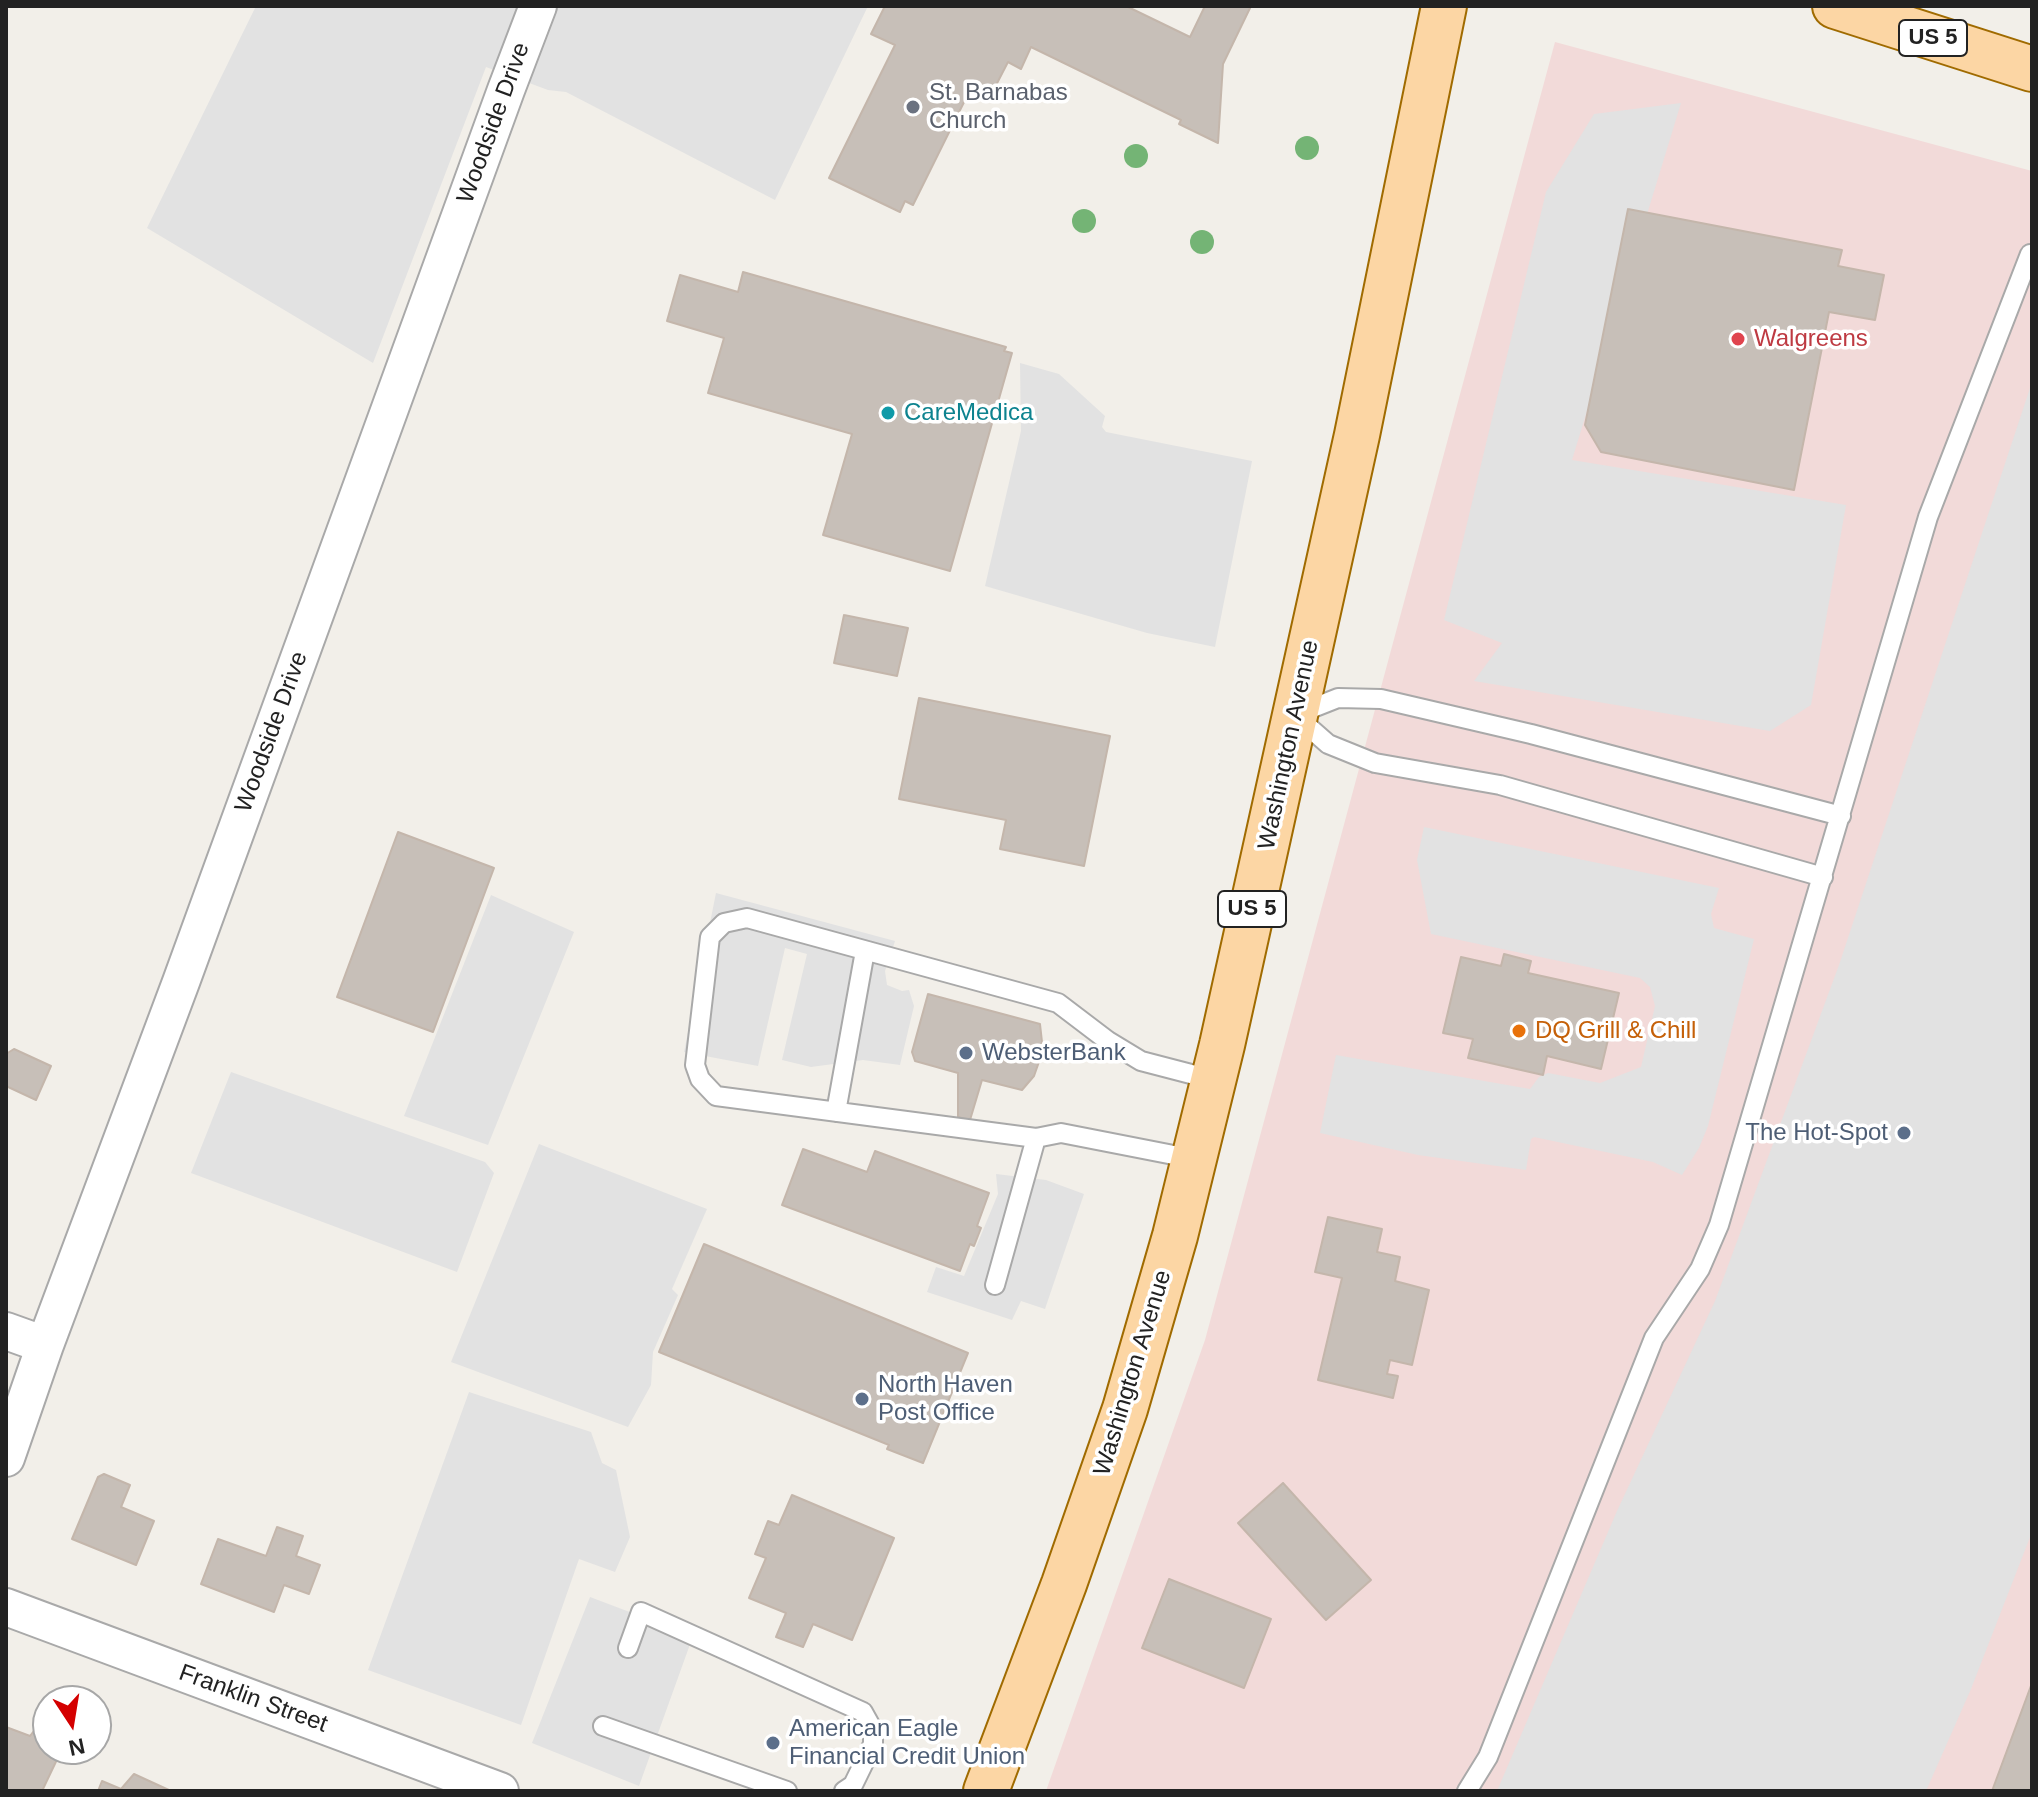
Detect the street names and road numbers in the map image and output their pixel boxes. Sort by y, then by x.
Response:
road number: US 5 [1899,20,1967,56]
street label: Woodside Drive [452,39,536,207]
street label: Washington Avenue [1253,638,1325,852]
street label: Woodside Drive [230,648,314,816]
road number: US 5 [1218,891,1286,927]
street label: Washington Avenue [1088,1267,1178,1479]
street label: Franklin Street [175,1659,331,1739]

